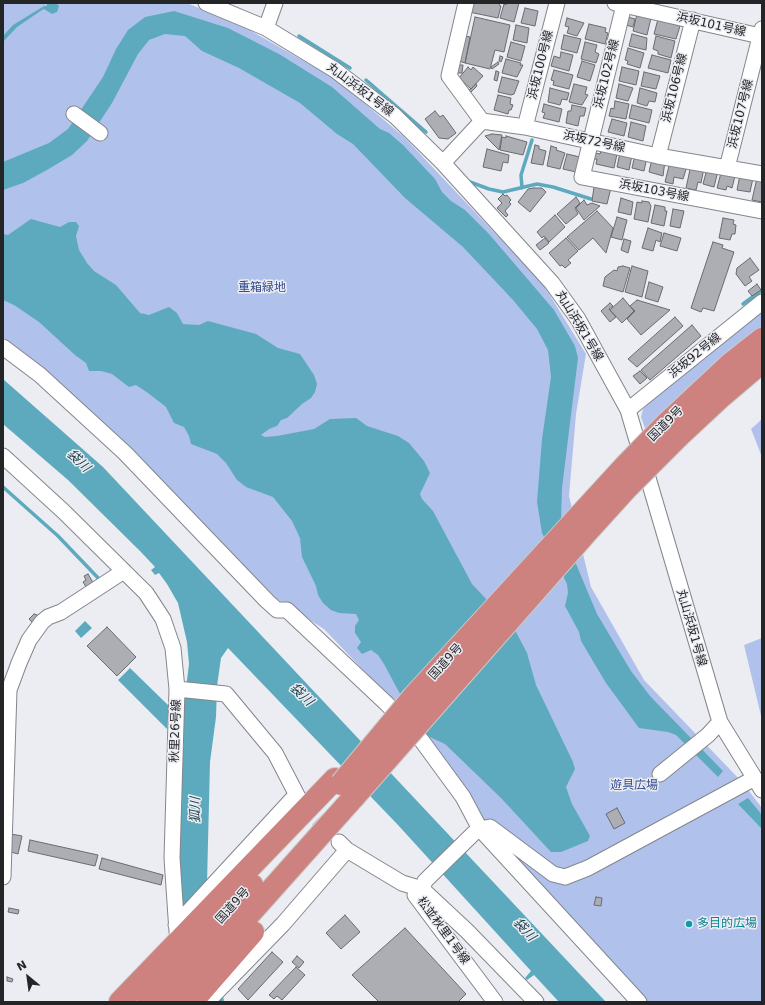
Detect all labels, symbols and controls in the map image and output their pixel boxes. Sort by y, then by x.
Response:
street label: 浜坂101号線 [675,10,747,40]
street label: 浜坂100号線 [525,29,557,101]
street label: 浜坂102号線 [591,38,623,110]
street label: 浜坂106号線 [659,52,691,124]
street label: 丸山浜坂1号線 [324,60,396,120]
street label: 浜坂107号線 [725,78,757,150]
street label: 浜坂72号線 [562,128,626,156]
street label: 浜坂103号線 [618,177,690,205]
park label: 重箱緑地 [238,281,286,295]
street label: 丸山浜坂1号線 [552,288,606,364]
street label: 浜坂92号線 [666,330,724,382]
street label: 国道9号 [645,403,687,445]
water label: 袋川 [63,446,93,476]
street label: 丸山浜坂1号線 [673,588,709,668]
street label: 国道9号 [426,641,466,683]
water label: 袋川 [286,680,316,710]
street label: 秋里26号線 [168,699,184,763]
park label: 遊具広場 [610,779,658,793]
water label: 狐川 [188,797,204,823]
street label: 国道9号 [213,885,253,927]
street label: 松並秋里1号線 [414,895,472,967]
water label: 袋川 [509,915,539,945]
place label: 多目的広場 [697,917,757,931]
marker: 多目的広場 [684,919,694,929]
north arrow [8,957,48,997]
text: N [15,958,29,974]

